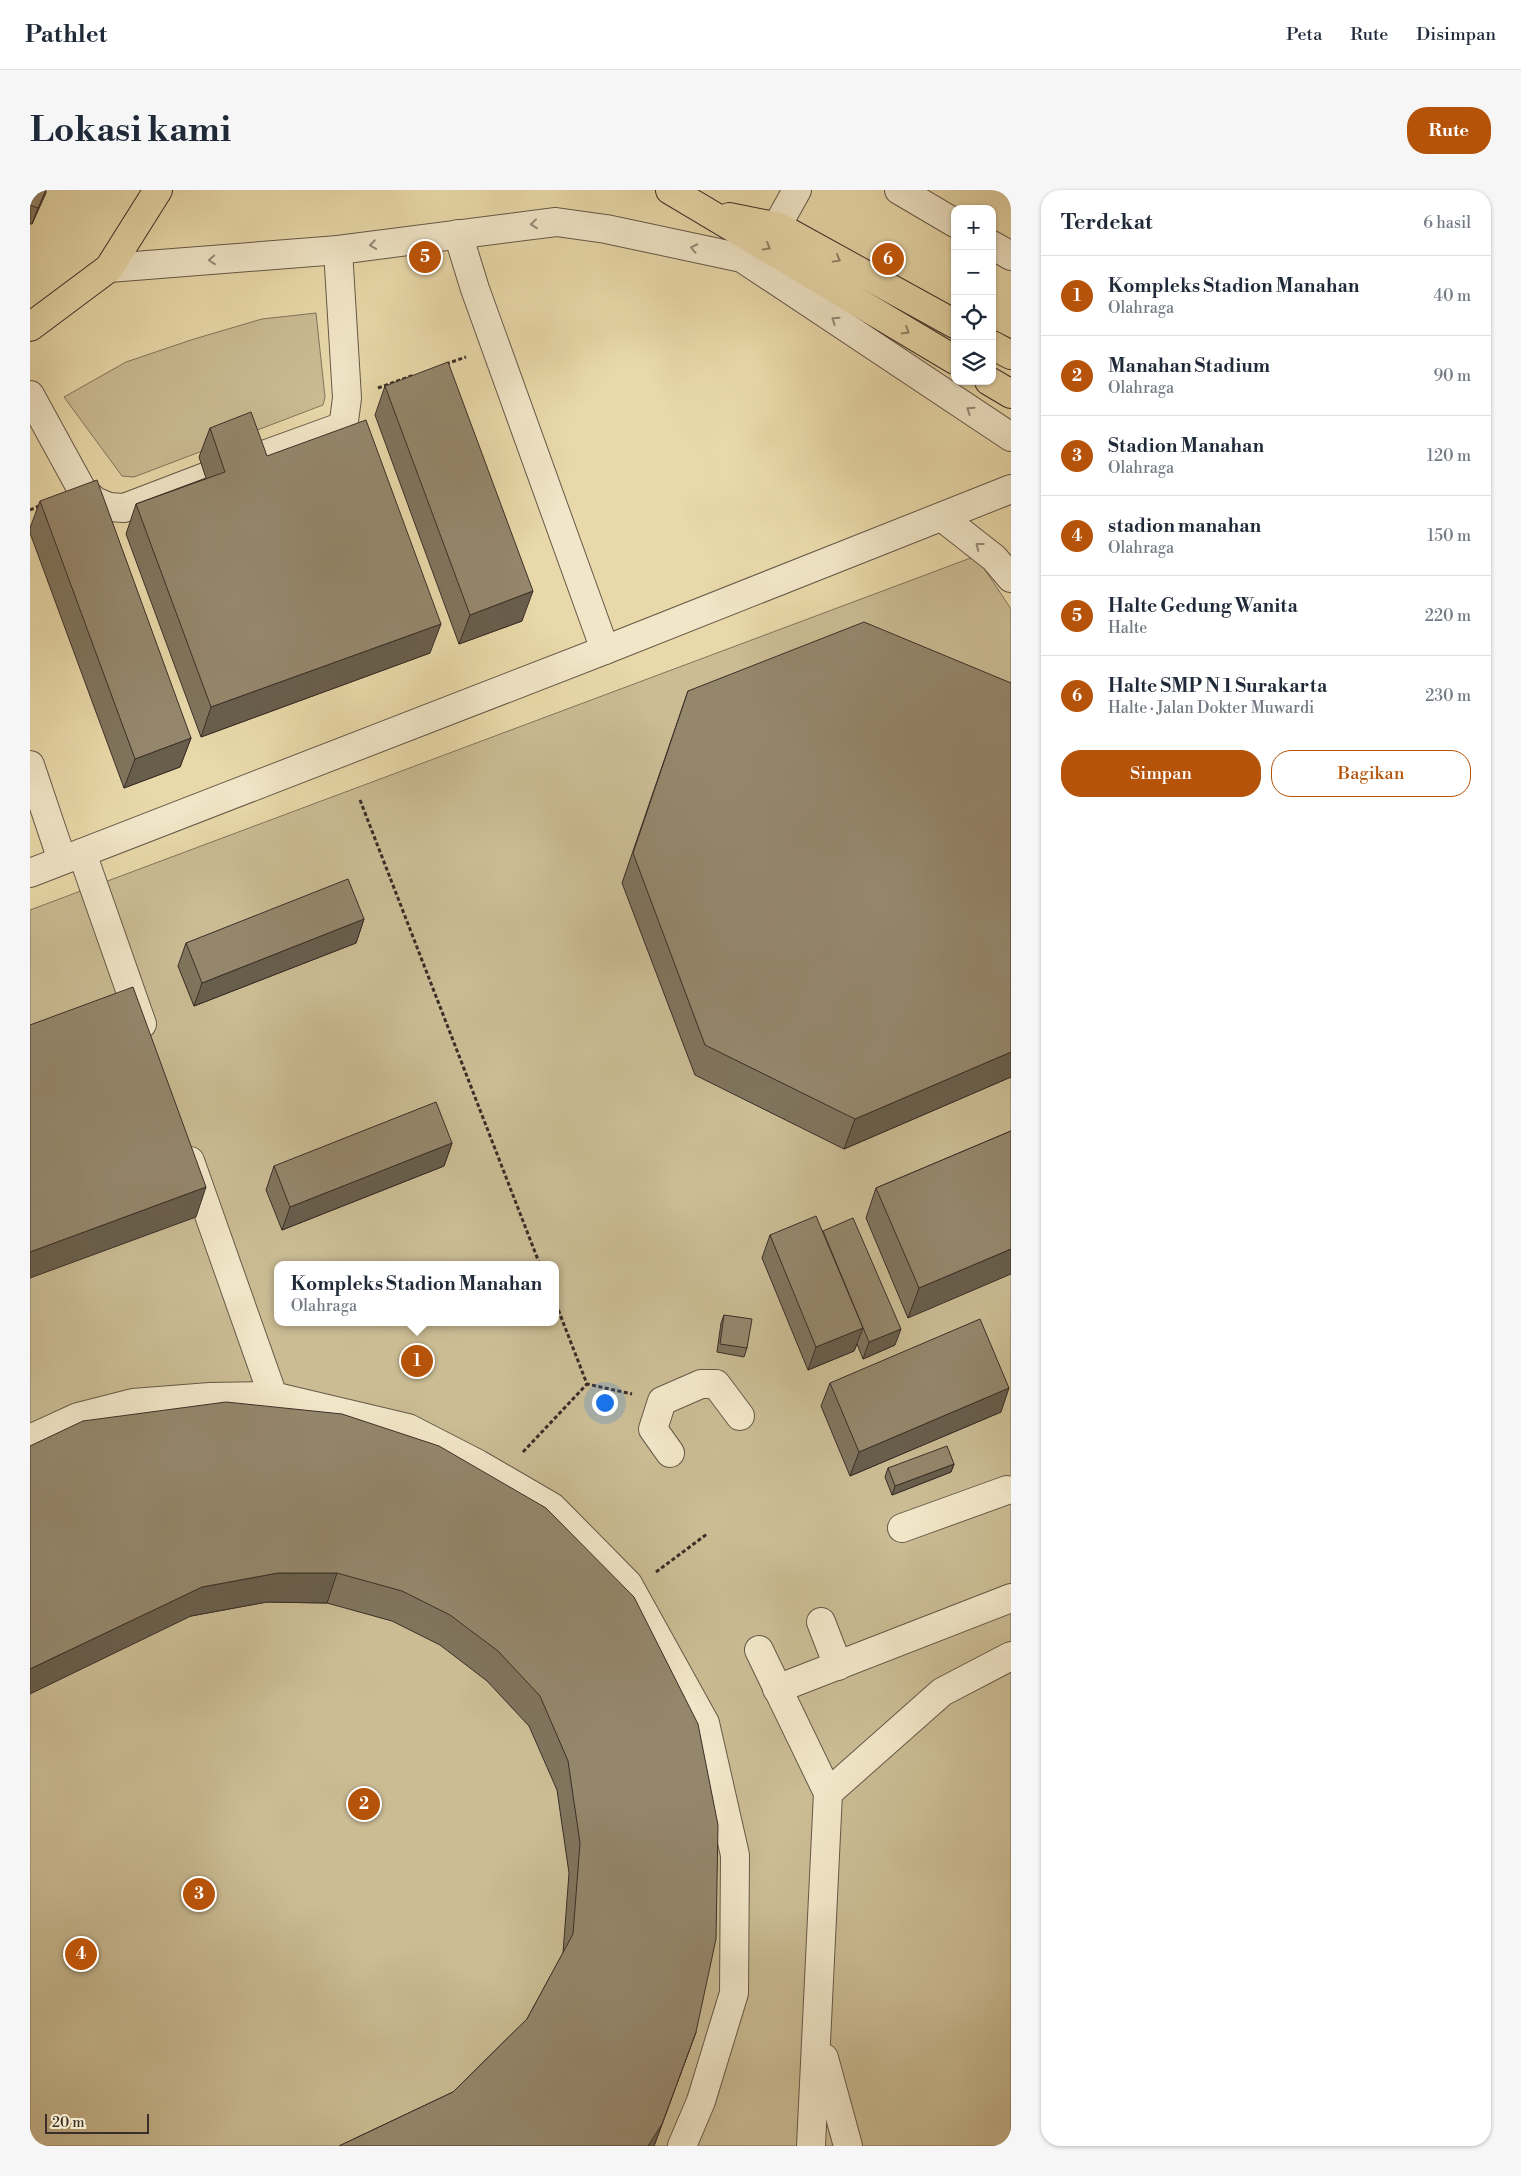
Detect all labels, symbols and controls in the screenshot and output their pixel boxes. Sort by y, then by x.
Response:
text: Pathlet [25,20,107,50]
text: Peta [1286,23,1322,46]
text: Rute [1350,23,1388,46]
text: Disimpan [1416,23,1496,46]
button: Rute [1407,107,1491,154]
text: Lokasi kami [30,109,231,152]
map controls [951,205,996,385]
button: + [951,205,996,250]
text: Terdekat [1061,210,1152,236]
text: 6 hasil [1423,213,1471,233]
one-way arrow [530,218,538,229]
pin: 5 [409,238,441,276]
one-way arrow [369,239,377,250]
pin: 6 [872,240,904,278]
one-way arrow [761,241,770,251]
one-way arrow [690,243,699,253]
button: − [951,250,996,295]
one-way arrow [831,252,840,262]
one-way arrow [207,254,215,265]
text: Kompleks Stadion Manahan [1108,274,1359,298]
text: 1 [1073,286,1081,306]
text: 40 m [1434,286,1471,306]
button: locate [951,295,996,340]
text: Olahraga [1108,298,1174,318]
one-way arrow [831,316,840,326]
one-way arrow [900,325,909,335]
button: layers [951,340,996,385]
text: Manahan Stadium [1108,354,1270,378]
text: 2 [1072,366,1082,386]
text: 90 m [1433,366,1471,386]
text: Olahraga [1108,378,1174,398]
one-way arrow [967,406,976,416]
text: Stadion Manahan [1108,434,1264,458]
text: 3 [1072,446,1082,466]
text: 120 m [1427,446,1471,466]
text: Olahraga [1108,458,1174,478]
text: stadion manahan [1108,514,1261,538]
text: 4 [1072,526,1082,546]
text: 150 m [1427,526,1471,546]
text: Olahraga [1108,538,1174,558]
one-way arrow [976,543,985,551]
text: Halte Gedung Wanita [1108,594,1298,618]
text: 5 [1072,606,1082,626]
text: 220 m [1425,606,1471,626]
text: Halte [1108,618,1147,638]
text: Halte SMP N 1 Surakarta [1108,674,1327,698]
text: 6 [1072,686,1082,706]
text: 230 m [1425,686,1471,706]
text: Halte · Jalan Dokter Muwardi [1108,698,1314,718]
button: Simpan [1061,750,1261,797]
button: Bagikan [1271,750,1471,797]
popup [274,1261,559,1326]
text: Kompleks Stadion Manahan [291,1272,542,1296]
text: Olahraga [291,1296,357,1316]
pin: 1 [401,1342,433,1380]
your location [592,1390,618,1416]
pin: 2 [348,1785,380,1823]
pin: 3 [183,1875,215,1913]
pin: 4 [65,1935,97,1973]
scale bar [45,2111,149,2134]
text: 20 m [52,2114,84,2132]

